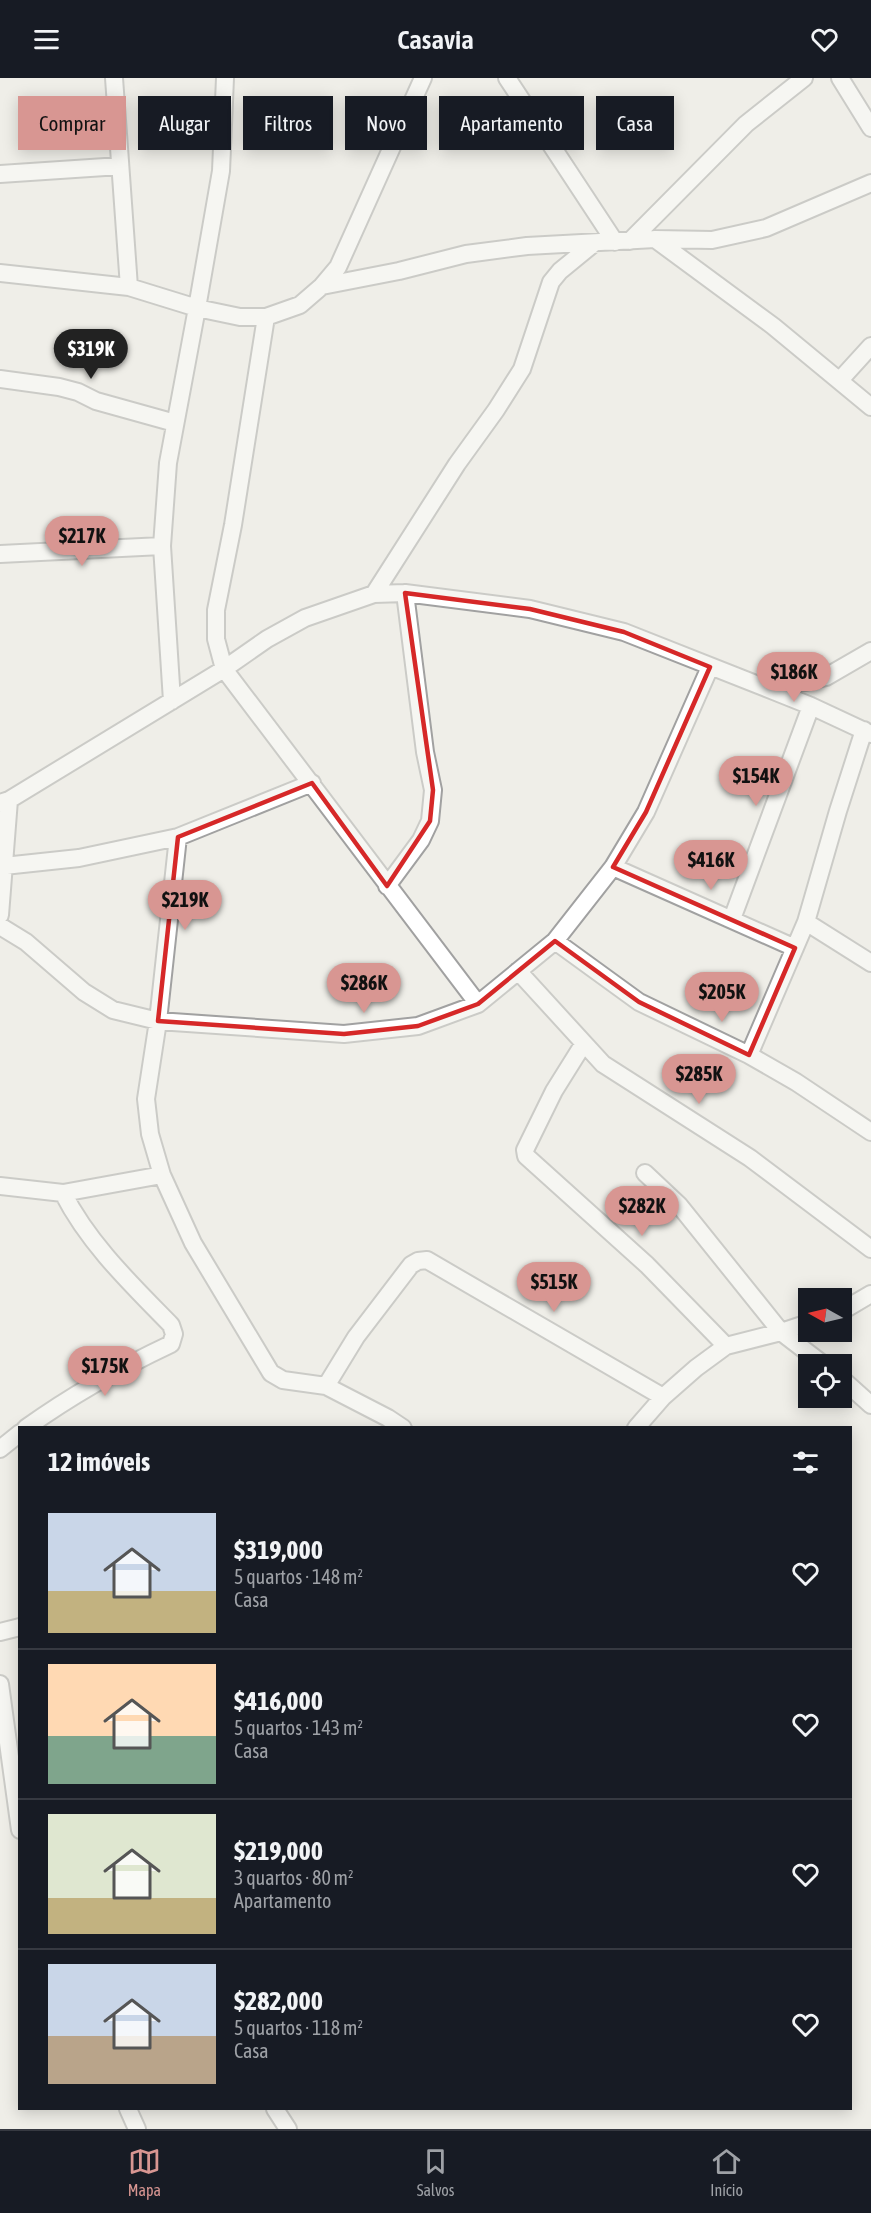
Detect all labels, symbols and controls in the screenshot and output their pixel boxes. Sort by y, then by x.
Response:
icon: menu [30,23,63,56]
icon: heart [808,23,841,56]
text: Casavia [397,24,474,55]
chip: Comprar [18,96,126,150]
chip: Alugar [138,96,231,150]
chip: Filtros [243,96,333,150]
chip: Novo [345,96,427,150]
chip: Apartamento [439,96,584,150]
chip: Casa [596,96,674,150]
pin: $319K [49,329,133,380]
text: $319K [68,337,114,360]
pin: $217K [40,516,124,567]
text: $217K [59,524,105,547]
pin: $186K [752,652,836,703]
text: $186K [771,660,817,683]
pin: $154K [714,756,798,807]
text: $154K [733,764,779,787]
pin: $416K [669,840,753,891]
text: $416K [688,848,734,871]
pin: $219K [143,880,227,931]
text: $219K [162,888,208,911]
pin: $286K [322,963,406,1014]
text: $286K [341,971,387,994]
pin: $205K [680,972,764,1023]
text: $205K [699,980,745,1003]
pin: $285K [657,1054,741,1105]
text: $285K [676,1062,722,1085]
pin: $282K [600,1186,684,1237]
text: $282K [619,1194,665,1217]
pin: $515K [512,1262,596,1313]
text: $515K [531,1270,577,1293]
north arrow [798,1288,852,1342]
map controls [798,1288,852,1408]
pin: $175K [63,1346,147,1397]
text: $175K [82,1354,128,1377]
button: locate [798,1354,852,1408]
icon: filters [789,1446,822,1479]
text: 12 imóveis [48,1447,150,1477]
text: $319,000 [234,1535,323,1565]
icon: home [96,1537,168,1609]
icon: heart [789,1557,822,1590]
text: 5 quartos · 148 m² [234,1565,363,1588]
text: Casa [234,1588,269,1611]
text: $416,000 [234,1686,323,1716]
icon: home [96,1688,168,1760]
icon: heart [789,1708,822,1741]
text: 5 quartos · 143 m² [234,1716,363,1739]
text: Casa [234,1739,269,1762]
text: $219,000 [234,1836,323,1866]
icon: home [96,1838,168,1910]
icon: heart [789,1858,822,1891]
text: 3 quartos · 80 m² [234,1866,354,1889]
text: Apartamento [234,1889,331,1912]
text: $282,000 [234,1986,323,2016]
icon: home [96,1988,168,2060]
icon: heart [789,2008,822,2041]
text: 5 quartos · 118 m² [234,2016,363,2039]
text: Casa [234,2039,269,2062]
tab: Mapa [128,2145,161,2199]
tab: Salvos [417,2145,455,2199]
tab: Início [710,2145,743,2199]

